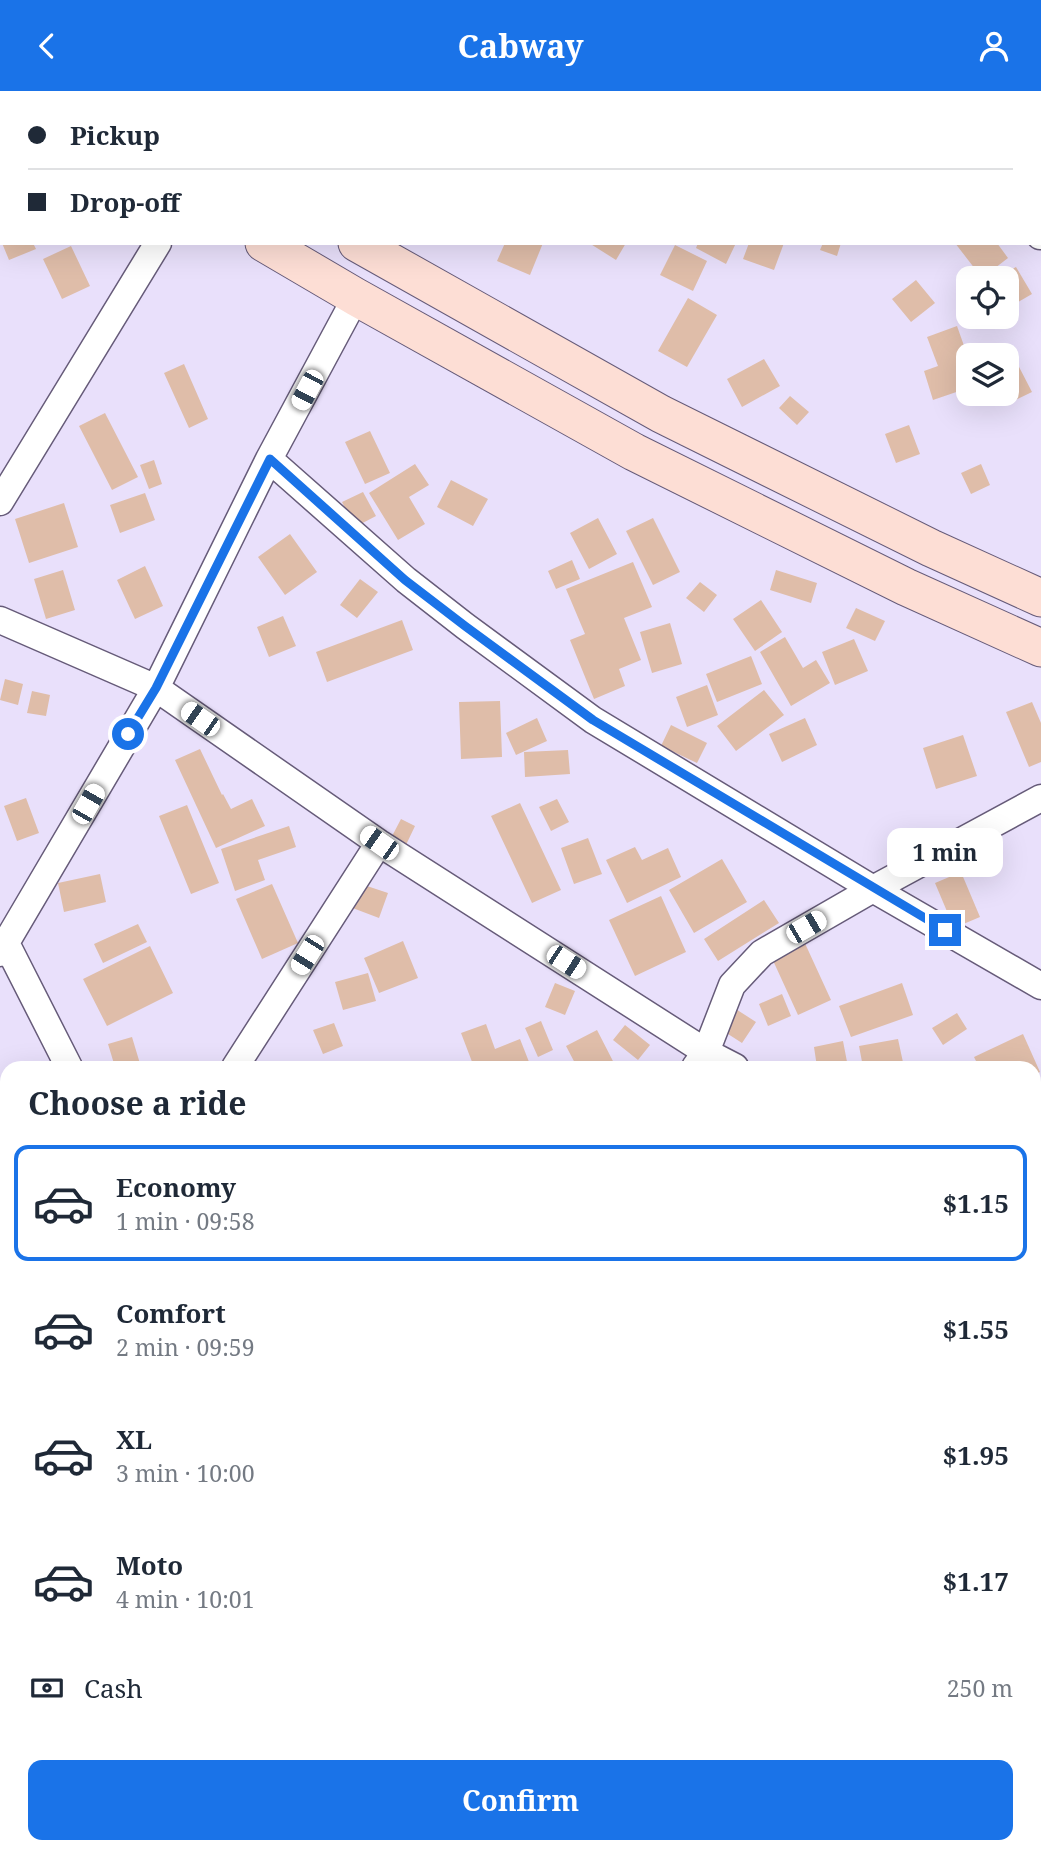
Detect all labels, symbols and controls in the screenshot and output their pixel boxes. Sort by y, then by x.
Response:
text: Cabway [458,24,583,67]
icon: back [28,27,66,65]
icon: person [975,27,1013,65]
text: Pickup [70,117,160,153]
text: Drop-off [70,184,180,220]
map controls [956,266,1019,406]
button: locate [956,266,1019,329]
button: layers [956,343,1019,406]
car [288,367,327,413]
car [177,698,224,740]
route start [112,718,144,750]
car [69,781,108,827]
car [356,822,403,864]
callout: 1 min [887,829,1003,877]
text: 1 min [912,836,978,868]
car [783,907,830,947]
route end [929,914,961,946]
car [287,932,328,978]
car [543,942,590,982]
text: Choose a ride [28,1081,247,1124]
text: Economy [116,1169,236,1205]
icon: car [32,1172,95,1235]
text: $1.15 [943,1185,1009,1221]
text: 1 min · 09:58 [116,1205,254,1237]
text: Comfort [116,1295,226,1331]
icon: car [32,1298,95,1361]
text: $1.55 [943,1311,1009,1347]
text: 2 min · 09:59 [116,1331,254,1363]
text: XL [116,1421,152,1457]
icon: car [32,1424,95,1487]
text: $1.95 [943,1437,1009,1473]
text: 3 min · 10:00 [116,1457,254,1489]
text: Moto [116,1547,183,1583]
icon: car [32,1550,95,1613]
text: $1.17 [943,1563,1009,1599]
text: 4 min · 10:01 [116,1583,254,1615]
icon: cash [28,1669,66,1707]
text: Cash [84,1670,143,1706]
text: 250 m [947,1672,1013,1704]
button: Confirm [28,1760,1013,1840]

